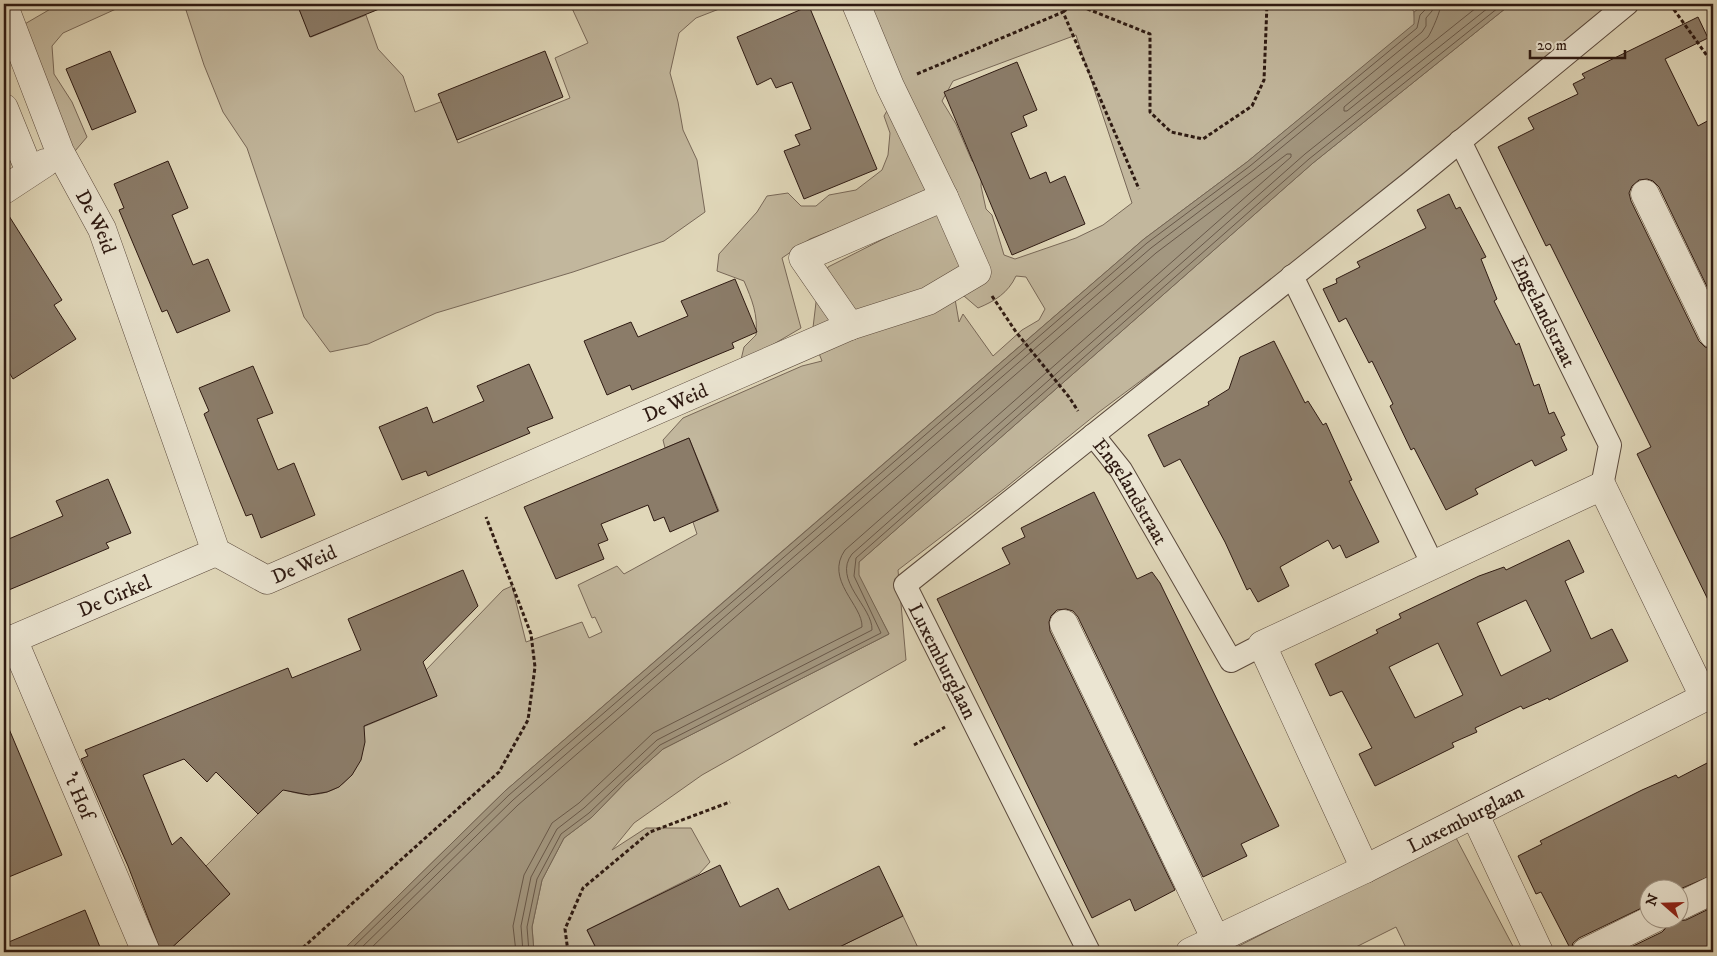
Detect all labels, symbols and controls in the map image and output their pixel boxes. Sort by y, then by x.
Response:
scale bar [1530,28,1624,60]
text: 20 m [1537,36,1567,55]
street label: De Weid [69,186,121,257]
street label: Engelandstraat [1505,252,1581,372]
street label: De Weid [639,378,712,429]
street label: Engelandstraat [1087,434,1172,550]
street label: De Weid [268,540,341,590]
street label: De Cirkel [74,570,155,624]
street label: Luxemburglaan [902,600,982,724]
street label: 't Hof [57,769,100,826]
street label: Luxemburglaan [1404,780,1529,859]
north arrow [1640,878,1690,928]
text: N [1642,891,1663,908]

